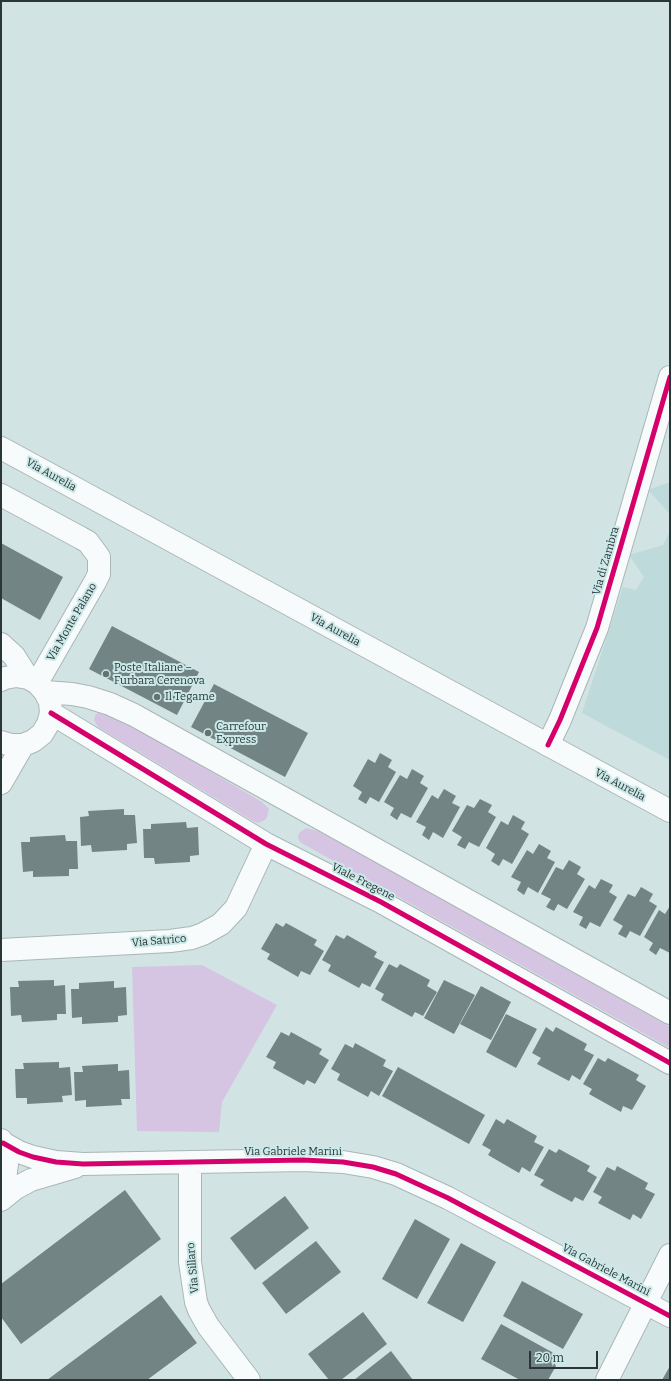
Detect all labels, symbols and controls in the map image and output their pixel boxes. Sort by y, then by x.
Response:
street label: Via Aurelia [23,456,79,494]
street label: Via di Zambra [590,525,622,597]
street label: Via Monte Palano [44,581,100,663]
street label: Via Aurelia [307,611,363,649]
place label: Poste Italiane – Furbara Cerenova [114,661,205,687]
marker: Poste Italiane – Furbara Cerenova [101,669,111,679]
place label: Il Tegame [165,690,215,704]
marker: Il Tegame [152,692,162,702]
place label: Carrefour Express [216,720,266,746]
marker: Carrefour Express [203,728,213,738]
street label: Via Aurelia [592,766,648,804]
street label: Viale Fregene [329,860,397,904]
street label: Via Satrico [131,932,187,950]
street label: Via Gabriele Marini [244,1145,342,1159]
street label: Via Gabriele Marini [560,1241,652,1299]
street label: Via Sillaro [184,1242,202,1294]
scale bar [531,1343,600,1369]
text: 20 m [536,1351,564,1365]

